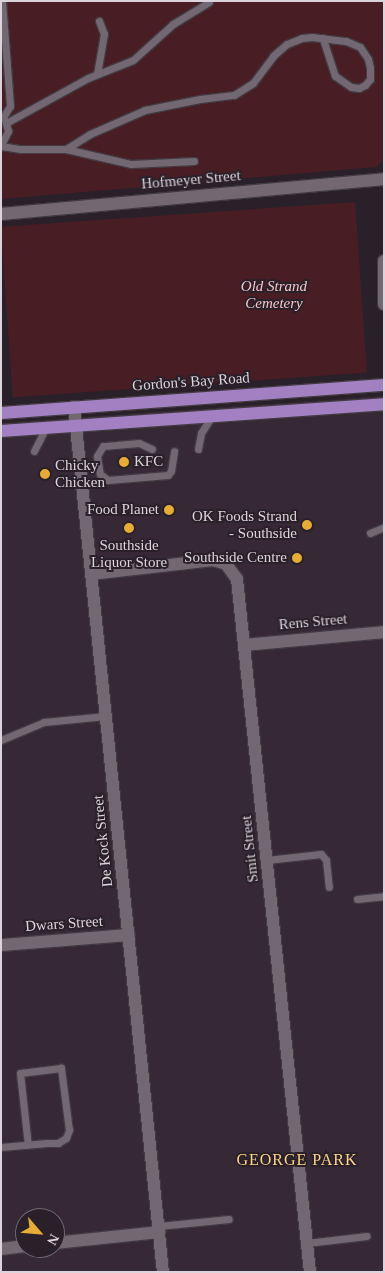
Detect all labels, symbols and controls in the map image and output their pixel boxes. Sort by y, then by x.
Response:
street label: Hofmeyer Street [141,167,241,193]
park label: Old Strand Cemetery [241,277,307,312]
street label: Gordon's Bay Road [132,369,250,395]
place label: KFC [134,453,163,471]
place label: Chicky Chicken [55,456,105,491]
marker: KFC [118,456,130,468]
marker: Chicky Chicken [39,468,51,480]
place label: Food Planet [87,501,159,519]
marker: Food Planet [163,504,175,516]
place label: OK Foods Strand - Southside [192,507,297,542]
marker: OK Foods Strand - Southside [301,519,313,531]
marker: Southside Liquor Store [123,522,135,534]
place label: Southside Liquor Store [91,536,167,571]
place label: Southside Centre [184,549,287,567]
marker: Southside Centre [291,552,303,564]
street label: Rens Street [278,610,348,634]
street label: De Kock Street [89,794,117,888]
street label: Smit Street [238,815,262,883]
street label: Dwars Street [25,912,103,936]
district label: GEORGE PARK [235,1150,359,1170]
north arrow [15,1208,65,1258]
text: N [44,1232,62,1247]

